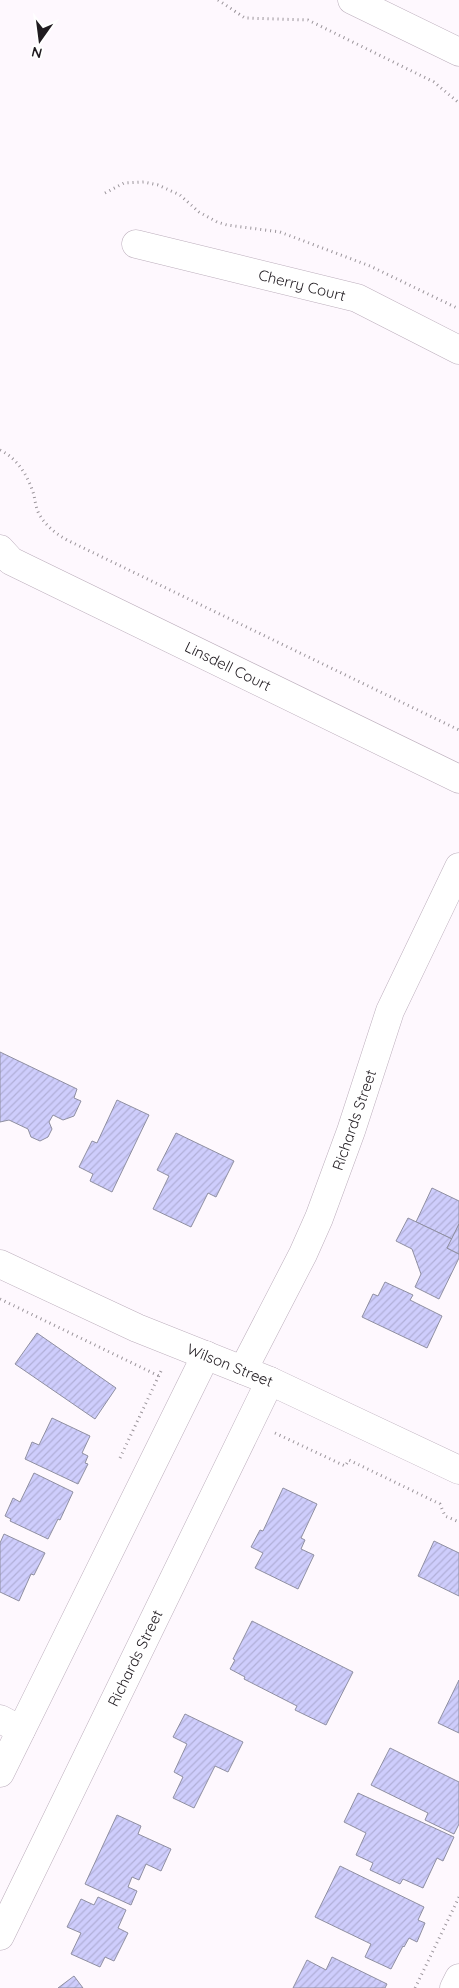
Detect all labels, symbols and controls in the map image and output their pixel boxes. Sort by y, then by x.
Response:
north arrow [15,15,65,65]
text: N [30,43,44,63]
street label: Cherry Court [256,265,348,305]
street label: Linsdell Court [182,637,274,695]
street label: Richards Street [328,1067,380,1173]
street label: Wilson Street [184,1339,276,1391]
street label: Richards Street [103,1607,167,1709]

